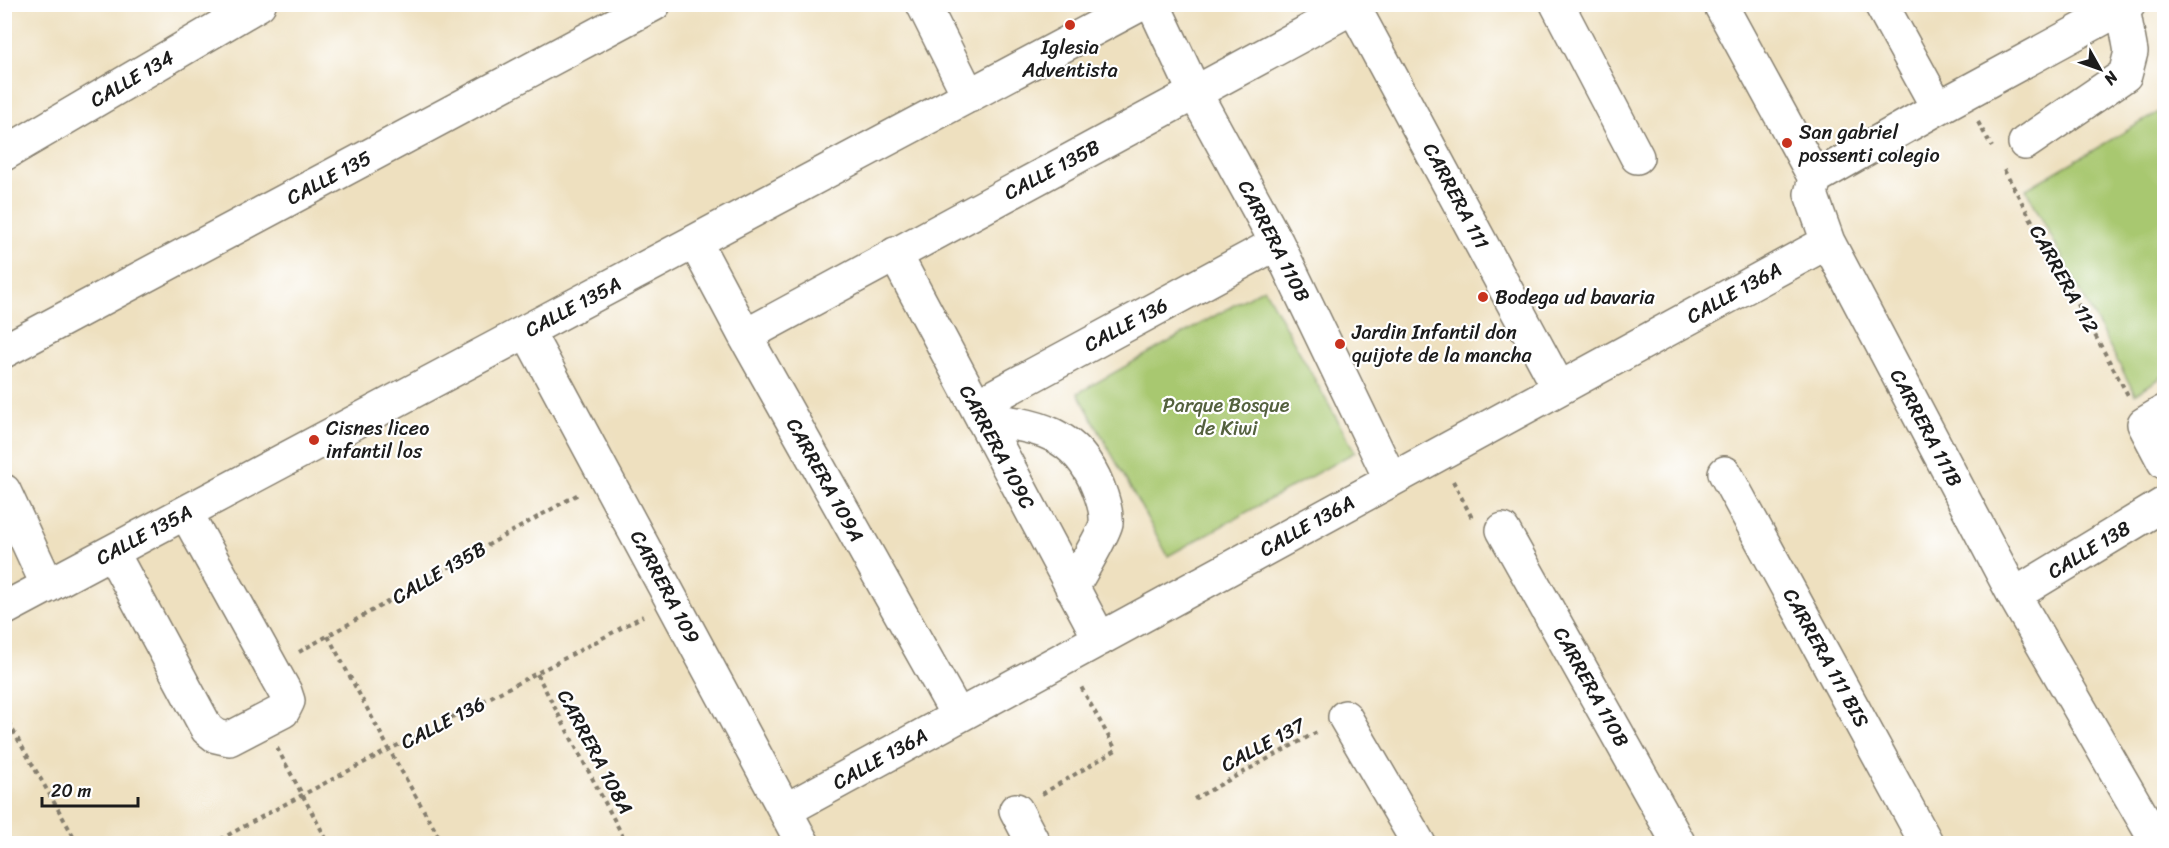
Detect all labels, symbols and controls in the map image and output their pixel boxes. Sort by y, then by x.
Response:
marker: Iglesia Adventista [1063,18,1077,32]
place label: Iglesia Adventista [1021,30,1118,88]
north arrow [2070,39,2130,99]
street label: CALLE 134 [83,41,181,117]
text: N [2096,64,2126,93]
place label: San gabriel possenti colegio [1798,115,1940,173]
street label: CALLE 135B [998,130,1107,210]
street label: CARRERA 111 [1413,136,1499,256]
marker: San gabriel possenti colegio [1780,136,1794,150]
street label: CALLE 135 [280,141,378,215]
street label: CARRERA 110B [1228,173,1320,309]
street label: CARRERA 112 [2020,218,2109,340]
street label: CALLE 136A [1680,252,1788,334]
street label: CALLE 135A [518,267,628,347]
place label: Bodega ud bavaria [1495,280,1655,315]
street label: CALLE 136 [1077,288,1175,362]
marker: Bodega ud bavaria [1476,290,1490,304]
place label: Jardin Infantil don quijote de la mancha [1351,315,1533,373]
marker: Jardin Infantil don quijote de la mancha [1333,337,1347,351]
street label: CARRERA 111B [1880,363,1972,494]
street label: CARRERA 109C [949,378,1045,516]
park label: Parque Bosque de Kiwi [1163,388,1290,446]
place label: Cisnes liceo infantil los [326,411,429,469]
street label: CARRERA 109A [776,411,874,549]
marker: Cisnes liceo infantil los [307,433,321,447]
street label: CALLE 136A [1253,485,1361,567]
street label: CALLE 135A [89,495,199,575]
street label: CALLE 138 [2041,511,2137,589]
street label: CARRERA 109 [620,524,710,650]
street label: CALLE 135B [385,531,493,614]
street label: CARRERA 111 BIS [1773,582,1879,735]
street label: CARRERA 110B [1543,620,1639,754]
street label: CARRERA 108A [547,683,643,821]
street label: CALLE 136 [394,687,492,759]
street label: CALLE 137 [1214,707,1313,782]
street label: CALLE 136A [826,718,934,800]
scale bar [42,770,138,808]
text: 20 m [51,775,91,807]

